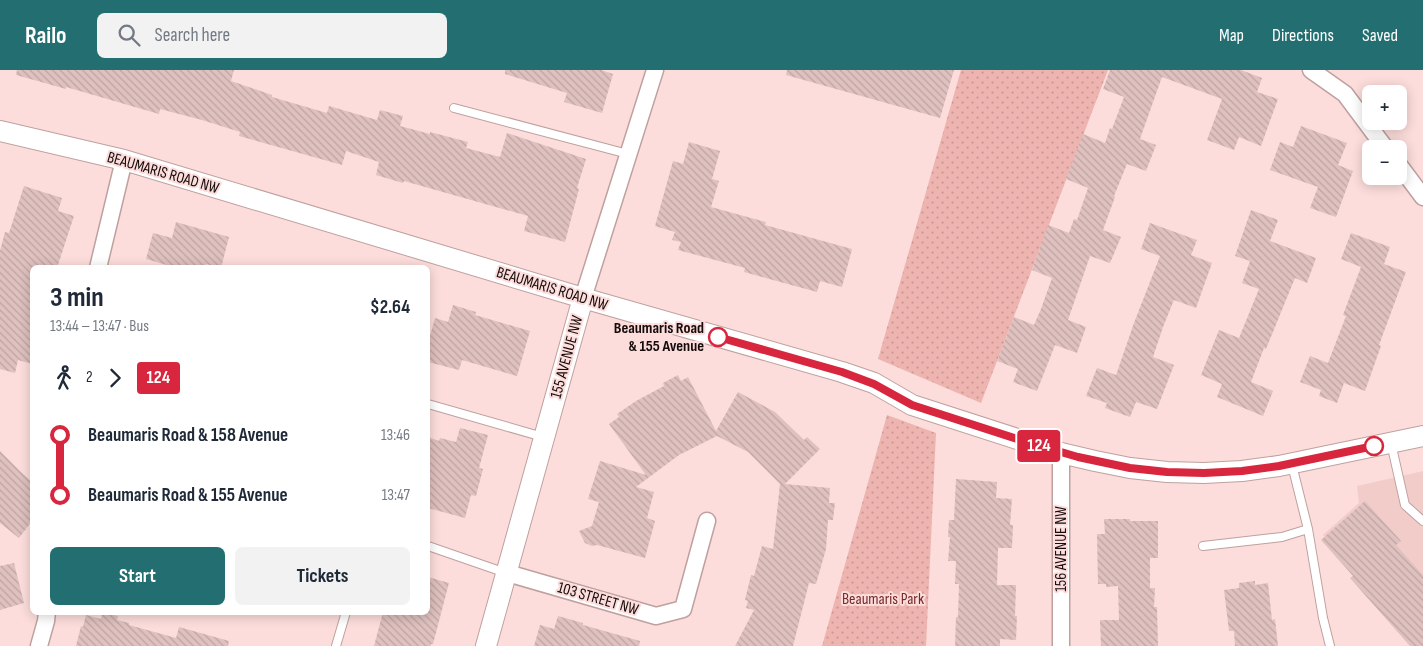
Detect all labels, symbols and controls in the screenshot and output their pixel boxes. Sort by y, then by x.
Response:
search box [97,13,447,58]
text: Railo [25,21,67,50]
icon: search [115,21,143,49]
text: Search here [155,24,230,47]
text: Map [1219,25,1244,46]
text: Directions [1272,25,1334,46]
text: Saved [1362,25,1398,46]
map controls [1362,85,1407,185]
button: + [1362,85,1407,130]
button: − [1362,140,1407,185]
street label: BEAUMARIS ROAD NW [105,148,222,198]
street label: BEAUMARIS ROAD NW [494,263,611,315]
text: 3 min [50,281,104,314]
text: $2.64 [370,296,410,319]
street label: 155 AVENUE NW [547,313,587,400]
text: 13:44 – 13:47 · Bus [50,317,149,336]
place label: Beaumaris Road & 155 Avenue [614,319,704,356]
marker: Beaumaris Road & 155 Avenue [708,327,728,347]
icon: walk [50,364,78,392]
icon: forward [101,364,129,392]
text: 124 [147,367,170,388]
text: 2 [86,368,93,387]
text: Beaumaris Road & 158 Avenue [88,424,288,447]
text: 13:46 [381,426,410,445]
line badge: 124 [1010,430,1068,462]
text: 124 [1027,435,1051,456]
unlabelled marker [1364,436,1384,456]
text: Beaumaris Road & 155 Avenue [88,484,288,507]
text: 13:47 [382,486,410,505]
street label: 156 AVENUE NW [1052,506,1071,592]
button: Start [50,547,225,605]
button: Tickets [235,547,410,605]
street label: 103 STREET NW [555,578,641,620]
park label: Beaumaris Park [842,590,924,609]

